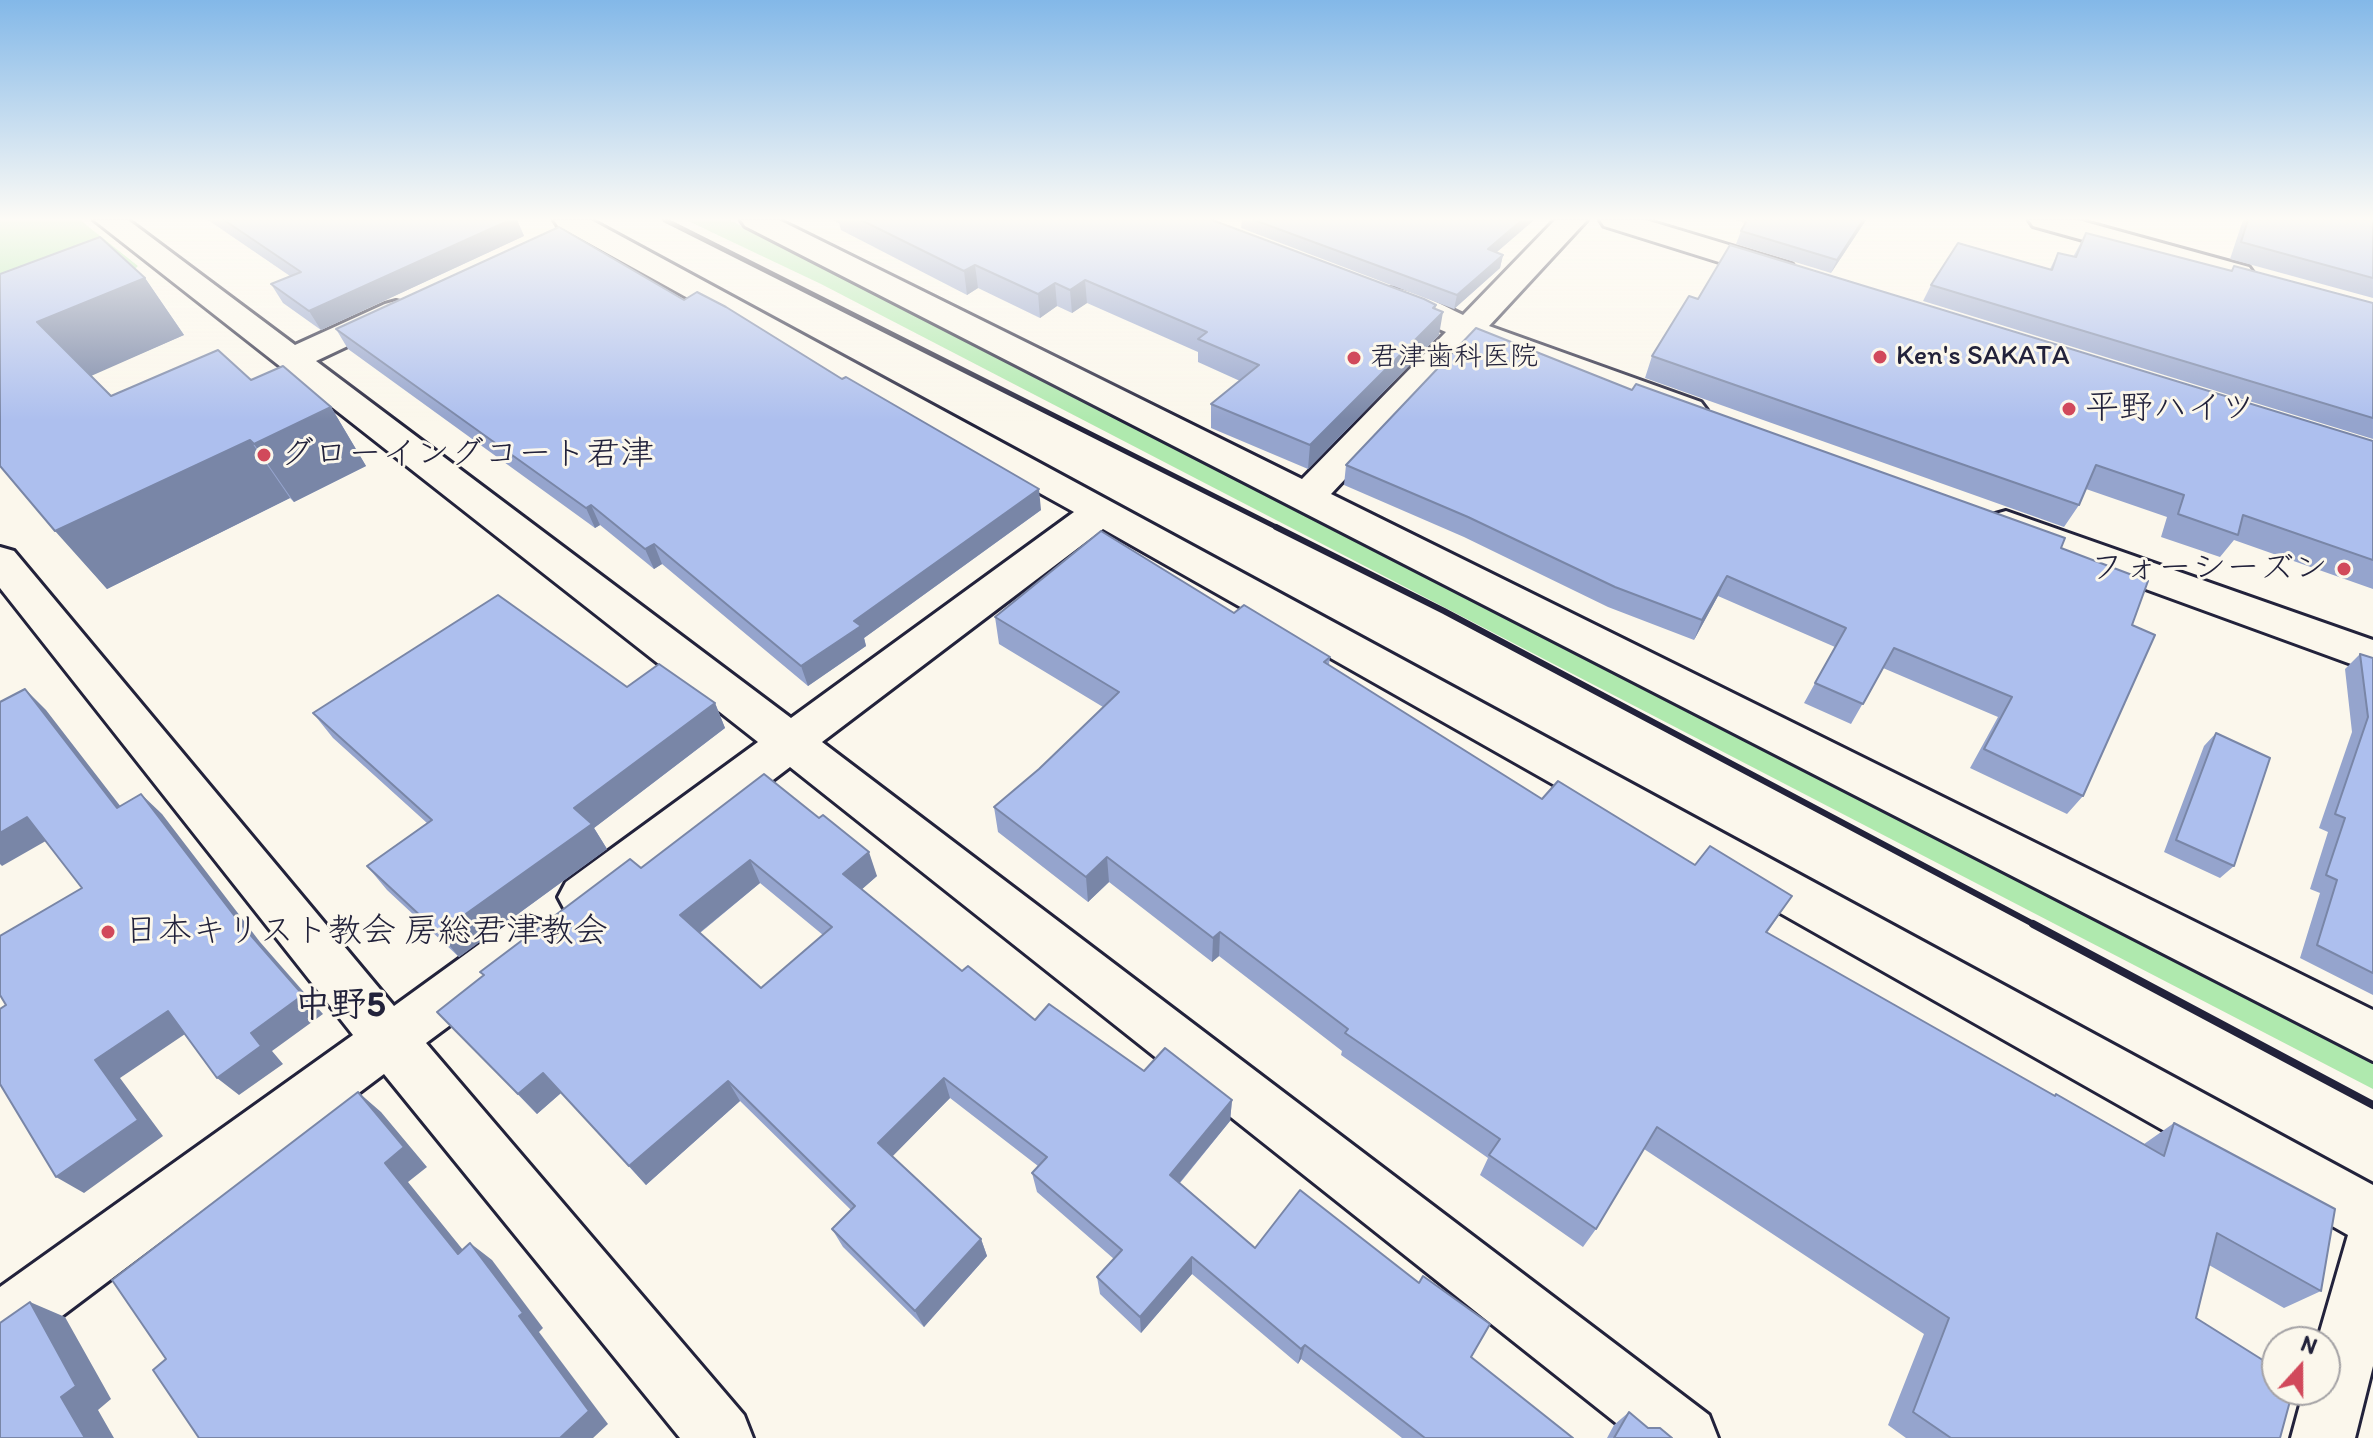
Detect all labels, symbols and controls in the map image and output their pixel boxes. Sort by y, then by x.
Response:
place label: Ken's SAKATA [1896,340,2070,374]
place label: 君津歯科医院 [1370,341,1538,375]
marker: Ken's SAKATA [1871,348,1889,366]
marker: 君津歯科医院 [1345,349,1363,367]
place label: 平野ハイツ [2085,389,2255,429]
marker: 平野ハイツ [2060,400,2078,418]
place label: グローイングコート君津 [280,435,654,475]
marker: グローイングコート君津 [255,446,273,464]
place label: フォーシーズン [2090,549,2328,589]
marker: フォーシーズン [2335,560,2353,578]
place label: 日本キリスト教会 房総君津教会 [124,912,608,952]
marker: 日本キリスト教会 房総君津教会 [99,923,117,941]
district label: 中野5 [295,985,385,1029]
north arrow [2261,1326,2341,1406]
text: N [2297,1330,2321,1360]

